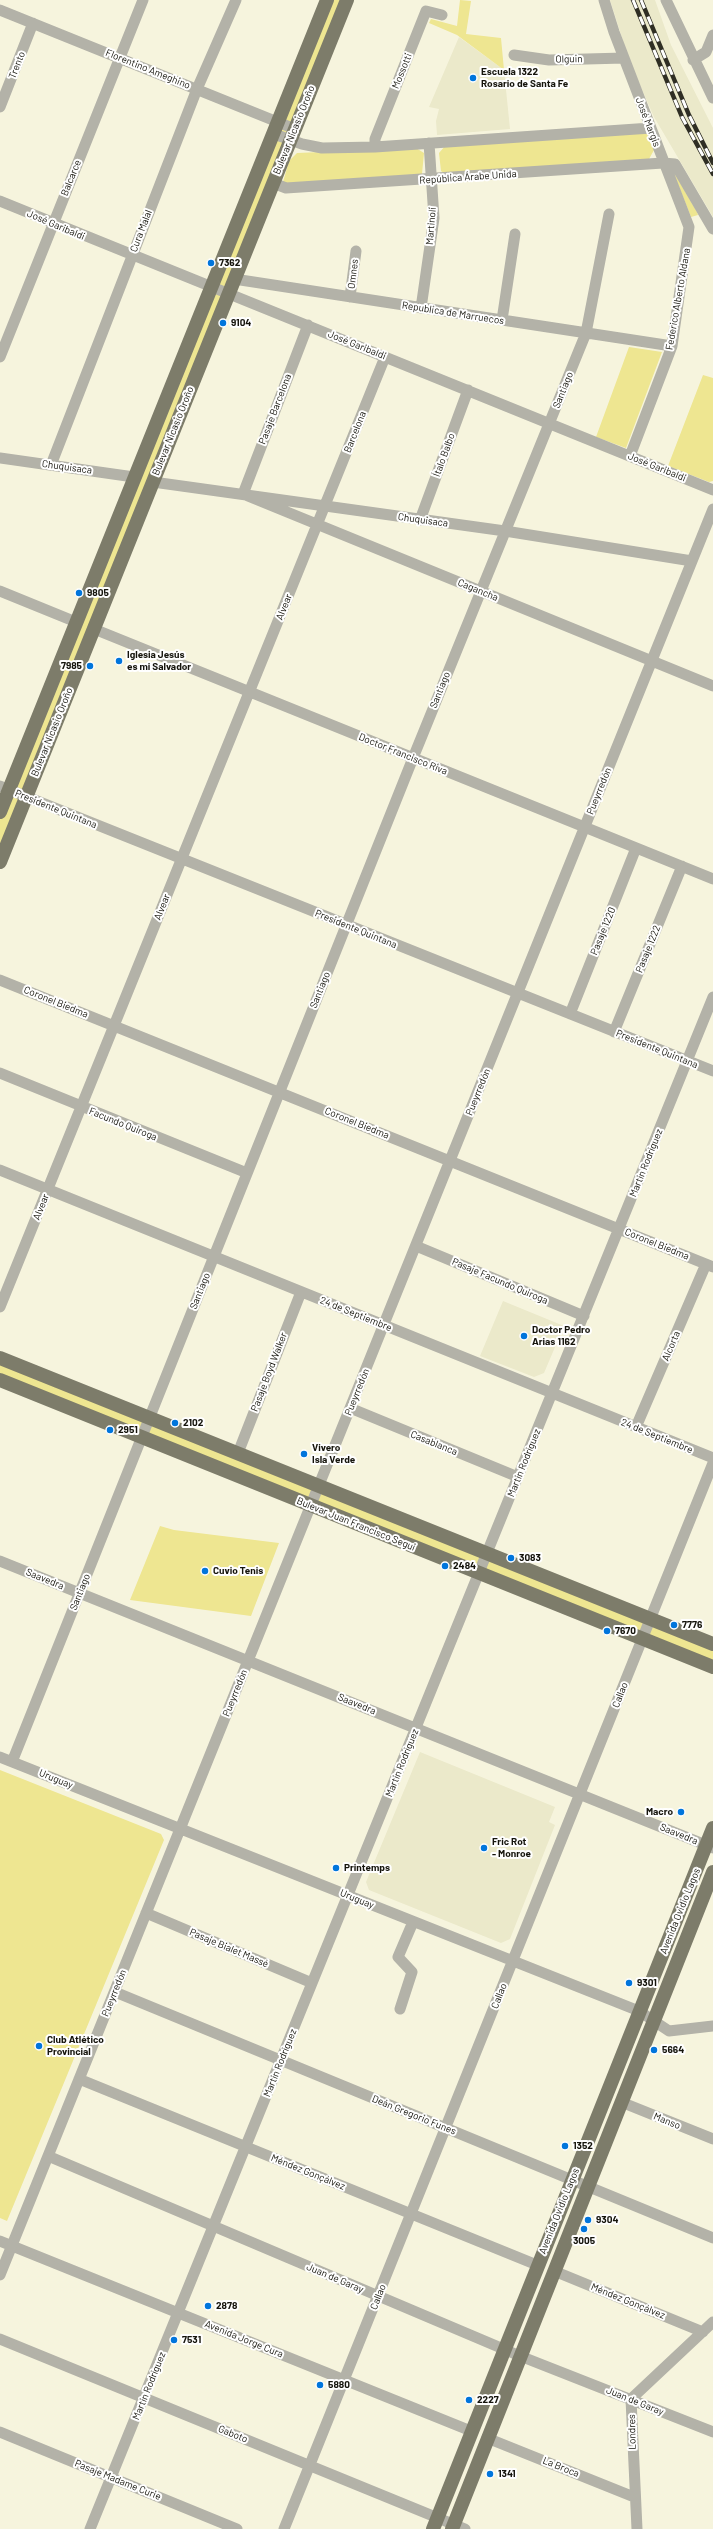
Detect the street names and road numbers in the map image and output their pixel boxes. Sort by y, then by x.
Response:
street label: Florentino Ameghino [104,47,192,91]
street label: Trento [6,50,28,80]
street label: Mossotti [389,51,415,91]
street label: Olguin [555,53,583,65]
street label: Bulevar Nicasio Oroño [271,84,317,176]
street label: José Margis [633,96,663,148]
street label: Balcarce [58,158,84,198]
street label: República Árabe Unida [419,168,517,186]
street label: José Garibaldi [25,207,87,243]
street label: Martinoli [423,207,439,245]
street label: Cura Malal [127,208,155,254]
street label: Federico Alberto Aldana [663,247,693,351]
street label: Omnes [345,258,361,290]
street label: Republica de Marruecos [401,299,505,327]
street label: José Garibaldi [326,328,388,362]
street label: Santiago [550,370,576,410]
street label: Pasaje Barcelona [256,372,294,446]
street label: Bulevar Nicasio Oroño [150,385,196,477]
street label: Barcelona [341,410,369,454]
street label: Ítalo Balbo [431,432,457,478]
street label: José Garibaldi [626,450,688,484]
street label: Chuquisaca [41,458,93,476]
street label: Chuquisaca [397,511,449,529]
street label: Cagancha [456,576,500,604]
street label: Alvear [273,592,295,622]
street label: Santiago [427,670,453,710]
street label: Bulevar Nicasio Oroño [29,686,75,778]
street label: Doctor Francisco Riva [357,731,449,777]
street label: Pueyrredón [584,766,614,816]
street label: Presidente Quintana [13,787,99,831]
street label: Alvear [151,892,173,922]
street label: Pasaje 1220 [588,905,618,957]
street label: Presidente Quintana [313,907,399,951]
street label: Pasaje 1222 [633,923,663,975]
street label: Santiago [307,970,333,1010]
street label: Coronel Biedma [22,984,90,1020]
street label: Presidente Quintana [614,1027,700,1071]
street label: Pueyrredón [463,1067,493,1117]
street label: Facundo Quiroga [87,1105,159,1143]
street label: Coronel Biedma [323,1105,391,1141]
street label: Martín Rodríguez [627,1127,665,1199]
street label: Alvear [30,1192,52,1222]
street label: Coronel Biedma [623,1226,691,1262]
street label: Pasaje Facundo Quiroga [450,1255,550,1307]
street label: Santiago [187,1271,213,1311]
street label: 24 de Septiembre [318,1294,394,1334]
street label: Alcorta [659,1329,683,1363]
street label: Pasaje Boyd Walker [248,1331,290,1413]
street label: Pueyrredón [342,1367,372,1417]
street label: 24 de Septiembre [619,1416,695,1456]
street label: Martín Rodríguez [505,1427,543,1499]
street label: Casablanca [409,1428,459,1458]
street label: Bulevar Juan Francisco Seguí [295,1495,417,1553]
street label: Saavedra [24,1566,66,1592]
street label: Santiago [67,1572,93,1612]
street label: Pueyrredón [220,1668,250,1718]
street label: Callao [610,1681,630,1709]
street label: Saavedra [336,1691,378,1717]
street label: Martín Rodríguez [383,1727,421,1799]
street label: Uruguay [37,1767,75,1791]
street label: Saavedra [658,1821,700,1847]
street label: Avenida Ovidio Lagos [657,1866,703,1956]
street label: Uruguay [338,1887,376,1911]
street label: Pasaje Bialet Massé [188,1926,270,1970]
street label: Pueyrredón [99,1968,129,2018]
street label: Callao [489,1982,509,2010]
street label: Martín Rodríguez [261,2027,299,2099]
street label: Deán Gregorio Funes [370,2093,458,2137]
street label: Manso [652,2110,682,2132]
street label: Méndez Gonçálvez [269,2152,347,2192]
street label: Avenida Ovidio Lagos [536,2166,582,2256]
street label: Juan de Garay [305,2261,365,2295]
street label: Méndez Gonçálvez [589,2281,667,2321]
street label: Callao [368,2283,388,2311]
street label: Avenida Jorge Cura [203,2318,285,2360]
street label: Martín Rodríguez [130,2350,168,2422]
street label: Juan de Garay [605,2384,665,2418]
street label: Londres [626,2414,638,2450]
street label: Gaboto [216,2423,250,2445]
street label: La Broca [541,2454,581,2480]
street label: Pasaje Madame Curie [73,2457,163,2503]

